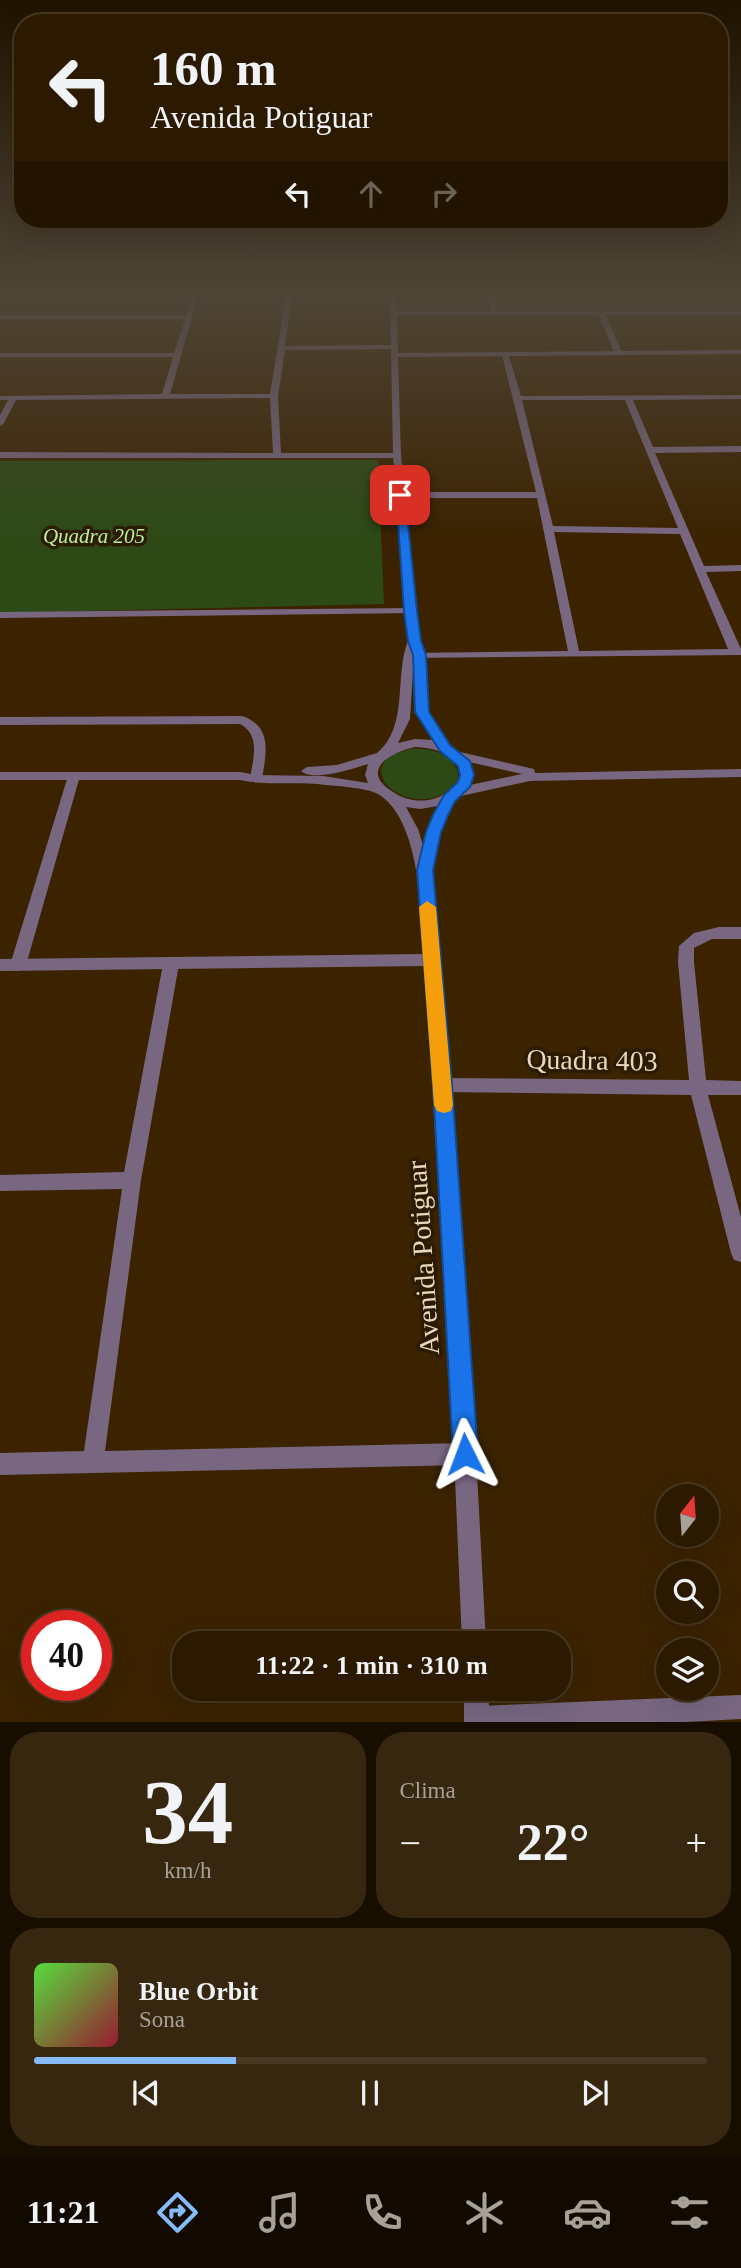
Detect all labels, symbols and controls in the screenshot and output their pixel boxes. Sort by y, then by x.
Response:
text: 160 m [150,41,277,96]
icon: left [35,42,126,133]
text: Avenida Potiguar [150,99,372,135]
icon: left [279,175,317,213]
icon: ahead [352,175,390,213]
icon: right [425,175,463,213]
pin [370,465,430,525]
icon: arrive [381,476,419,514]
park label: Quadra 205 [43,524,145,548]
street label: Quadra 403 [526,1043,658,1077]
street label: Avenida Potiguar [401,1159,445,1356]
position arrow [428,1417,502,1491]
north arrow [656,1484,719,1547]
map controls [656,1484,719,1701]
button: search [656,1561,719,1624]
speed limit sign: 40 [21,1610,112,1701]
button: layers [656,1638,719,1701]
text: 11:22 · 1 min · 310 m [255,1651,488,1680]
text: 34 [142,1762,233,1863]
text: Clima [400,1778,456,1803]
text: 22° [517,1814,590,1871]
text: − [400,1822,421,1864]
text: + [686,1822,707,1864]
text: km/h [164,1858,211,1883]
text: Blue Orbit [139,1977,258,2006]
text: Sona [139,2007,185,2032]
icon: previous [127,2074,165,2112]
icon: pause [351,2074,389,2112]
icon: next [576,2074,614,2112]
icon: directions [153,2188,202,2237]
icon: music [255,2188,304,2237]
icon: phone [358,2188,407,2237]
icon: climate [460,2188,509,2237]
icon: car [563,2188,612,2237]
icon: filters [665,2188,714,2237]
text: 11:21 [27,2194,100,2230]

